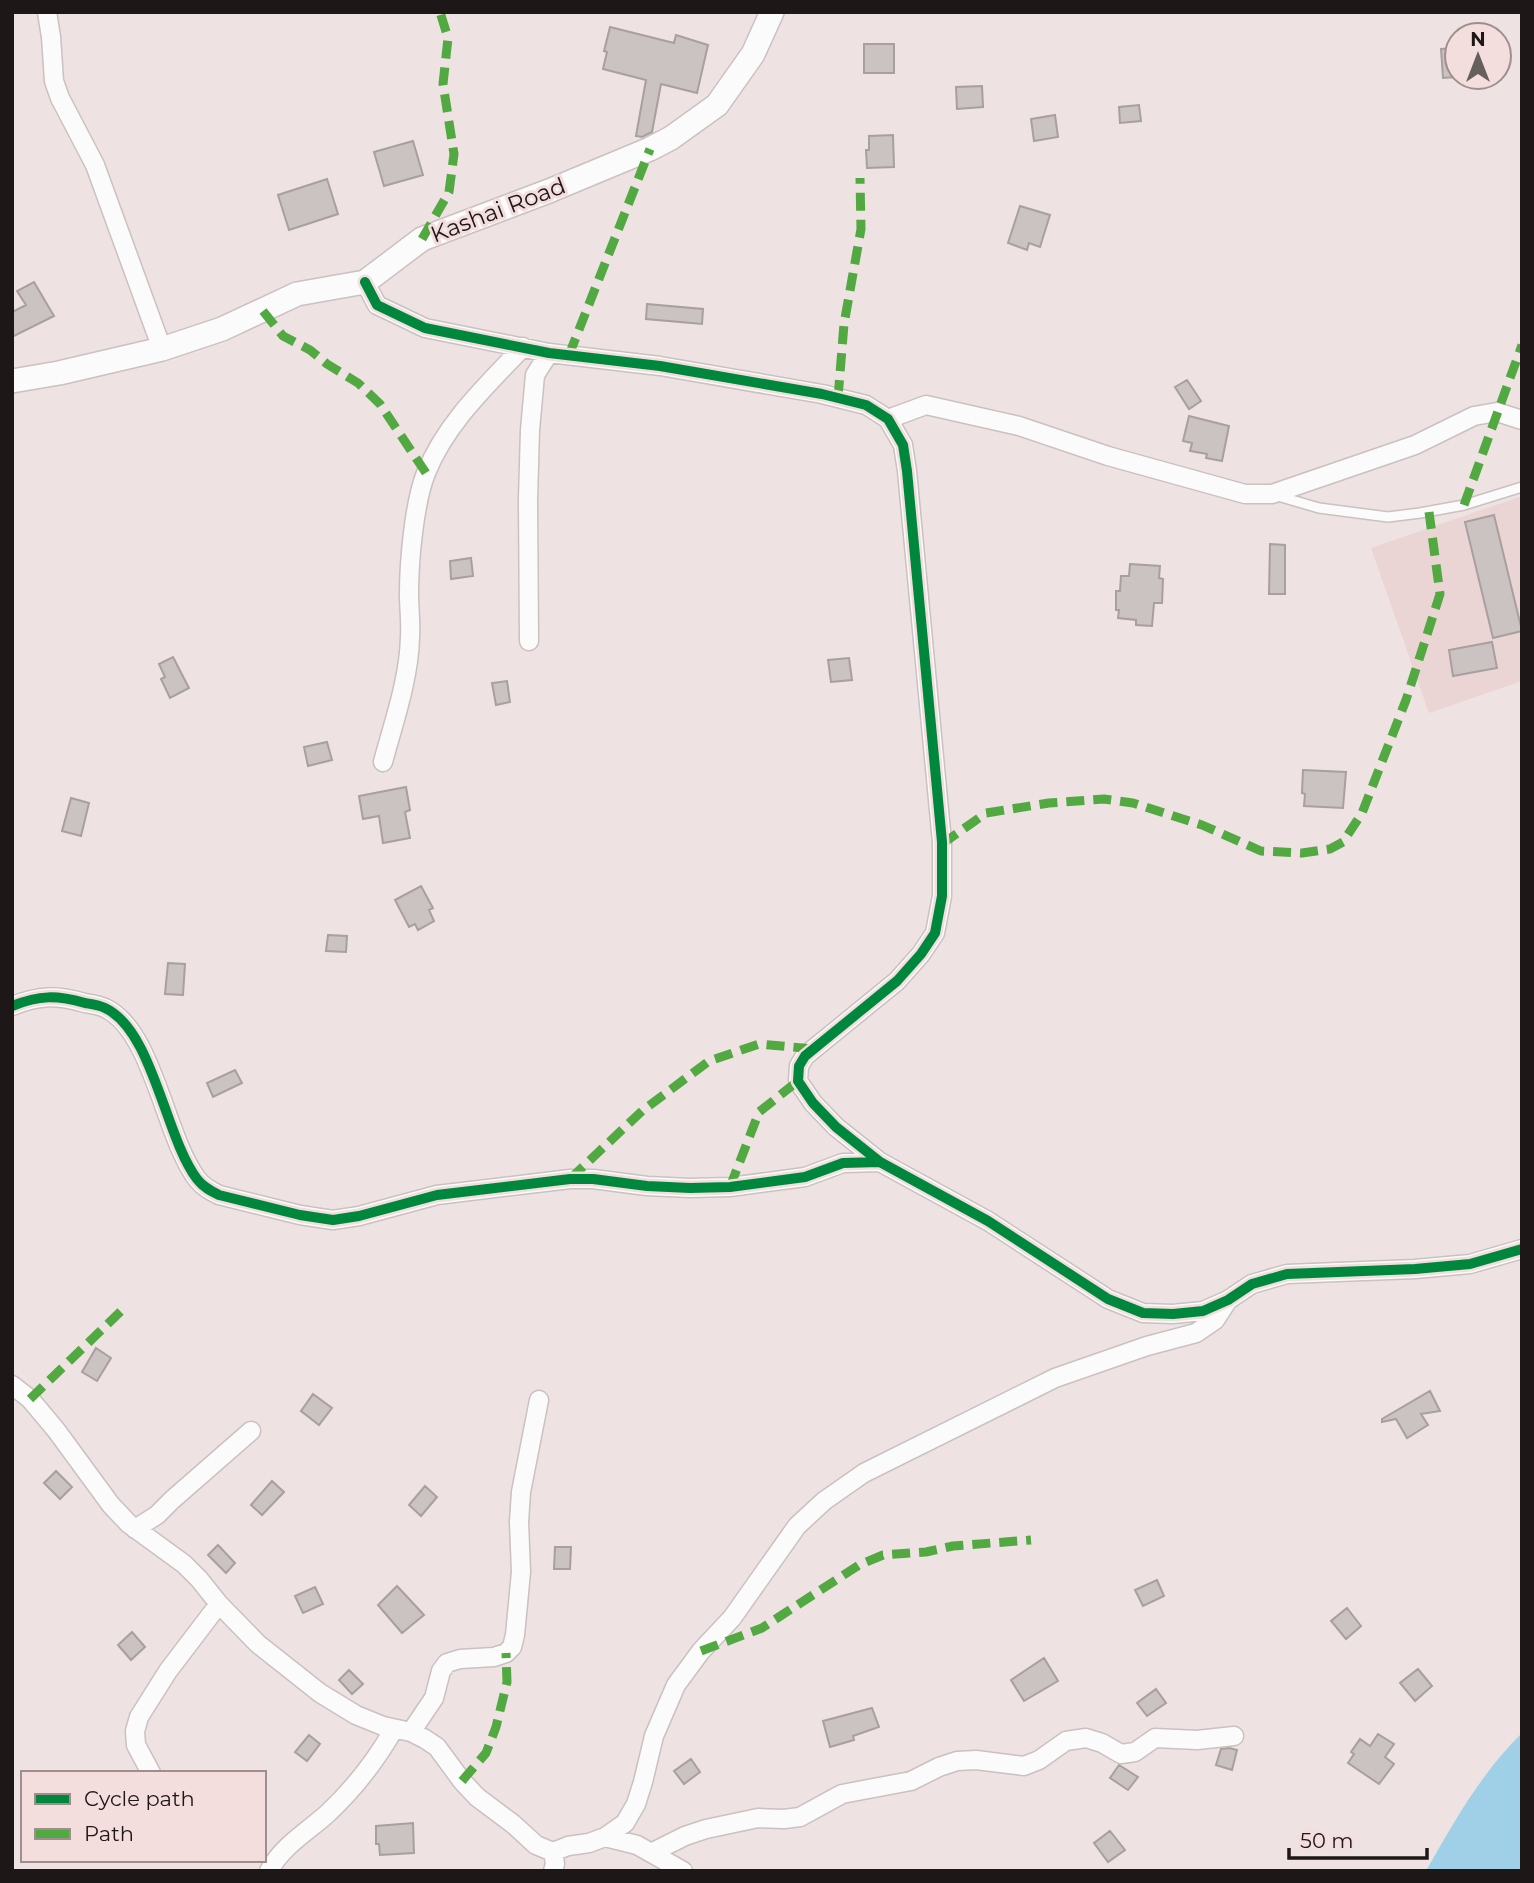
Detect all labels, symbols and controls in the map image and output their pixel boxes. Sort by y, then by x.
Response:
north arrow [1443,21,1513,91]
text: N [1470,28,1486,51]
street label: Kashai Road [427,171,569,249]
legend [21,1771,266,1862]
text: Cycle path [84,1786,195,1811]
scale bar [1289,1816,1427,1860]
text: Path [84,1821,134,1846]
text: 50 m [1300,1828,1354,1853]

